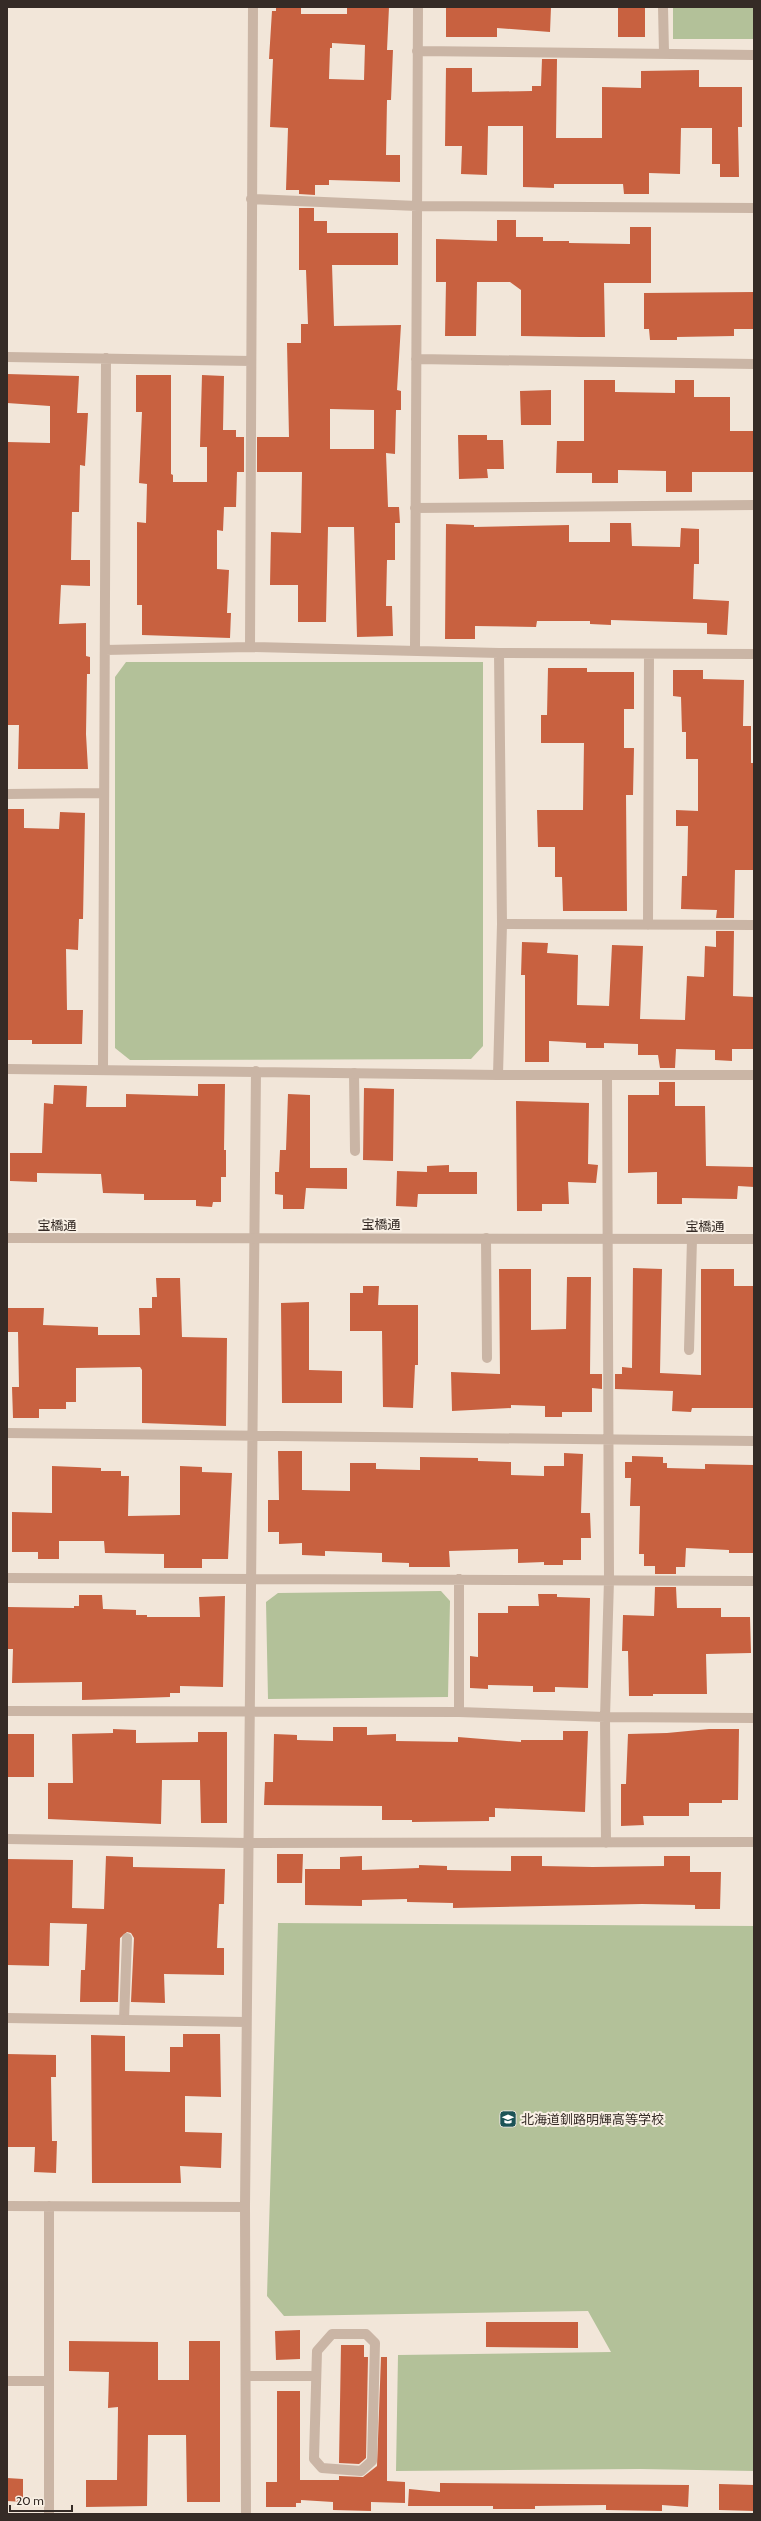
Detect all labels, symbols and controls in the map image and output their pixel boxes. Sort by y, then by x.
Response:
street label: 宝橋通 [361,1216,401,1232]
street label: 宝橋通 [37,1217,77,1233]
street label: 宝橋通 [685,1218,725,1234]
school or university icon: 北海道釧路明輝高等学校 [498,2109,518,2129]
place label: 北海道釧路明輝高等学校 [521,2111,664,2127]
scale bar [10,2487,72,2513]
text: 20 m [16,2493,44,2508]

